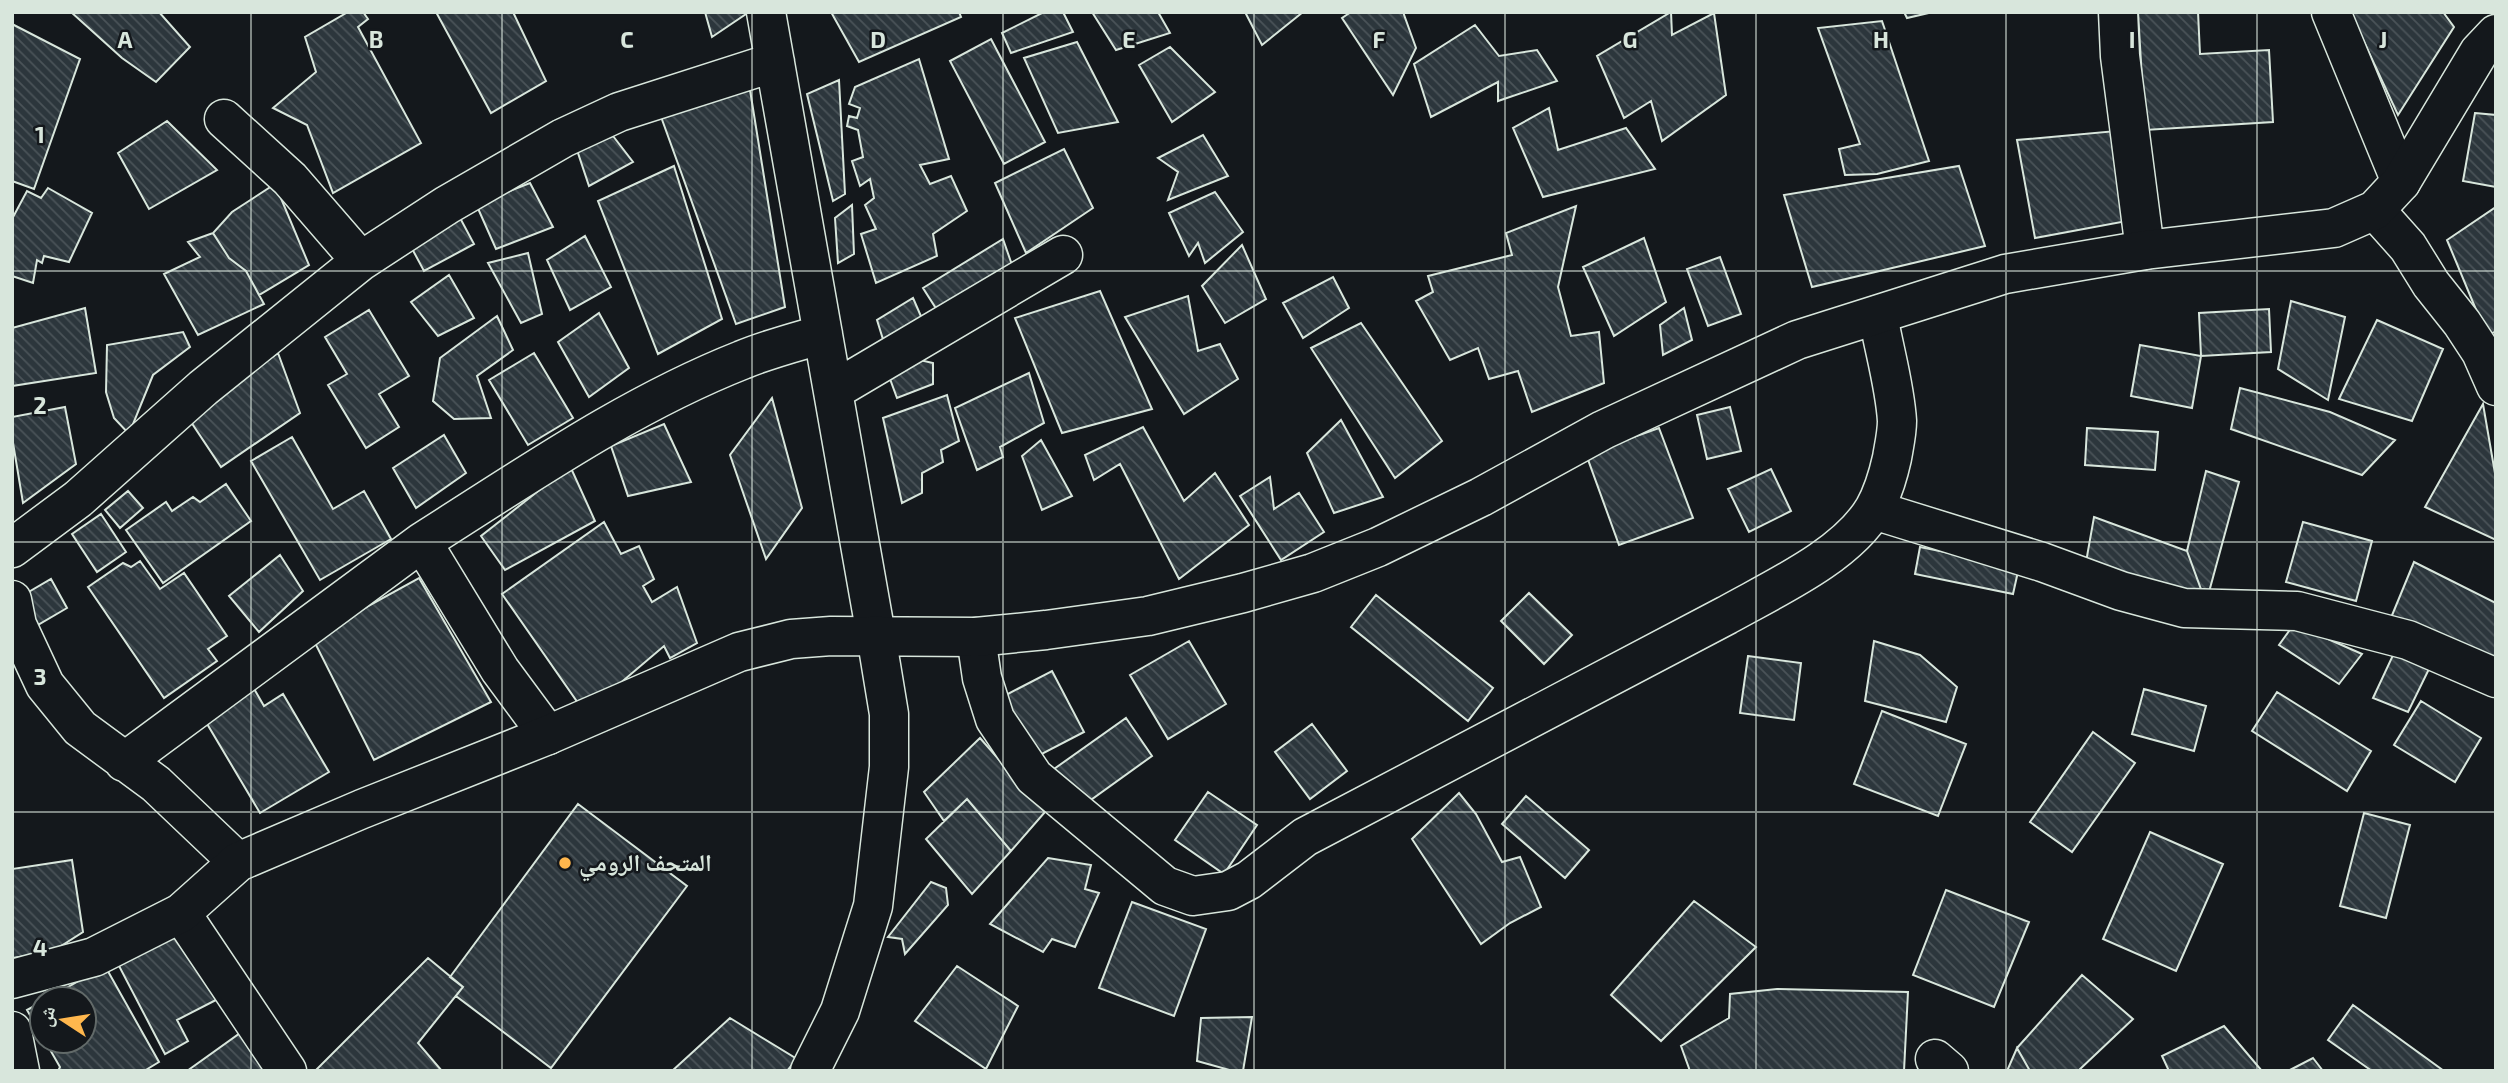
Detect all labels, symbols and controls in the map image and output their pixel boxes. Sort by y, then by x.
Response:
text: A [117,25,133,53]
text: B [369,25,383,53]
text: C [620,25,634,53]
text: D [870,25,886,53]
text: E [1122,25,1136,53]
text: F [1373,25,1386,53]
text: G [1623,25,1637,53]
text: H [1873,25,1889,53]
text: I [2129,25,2135,53]
text: J [2379,25,2387,53]
text: 1 [35,120,45,148]
text: 2 [33,391,47,419]
text: 3 [33,662,47,690]
place label: المتحف الرومي [579,847,712,882]
marker: المتحف الرومي [557,855,573,871]
text: 4 [33,933,47,961]
north arrow [28,985,98,1055]
text: ش [33,1004,60,1029]

